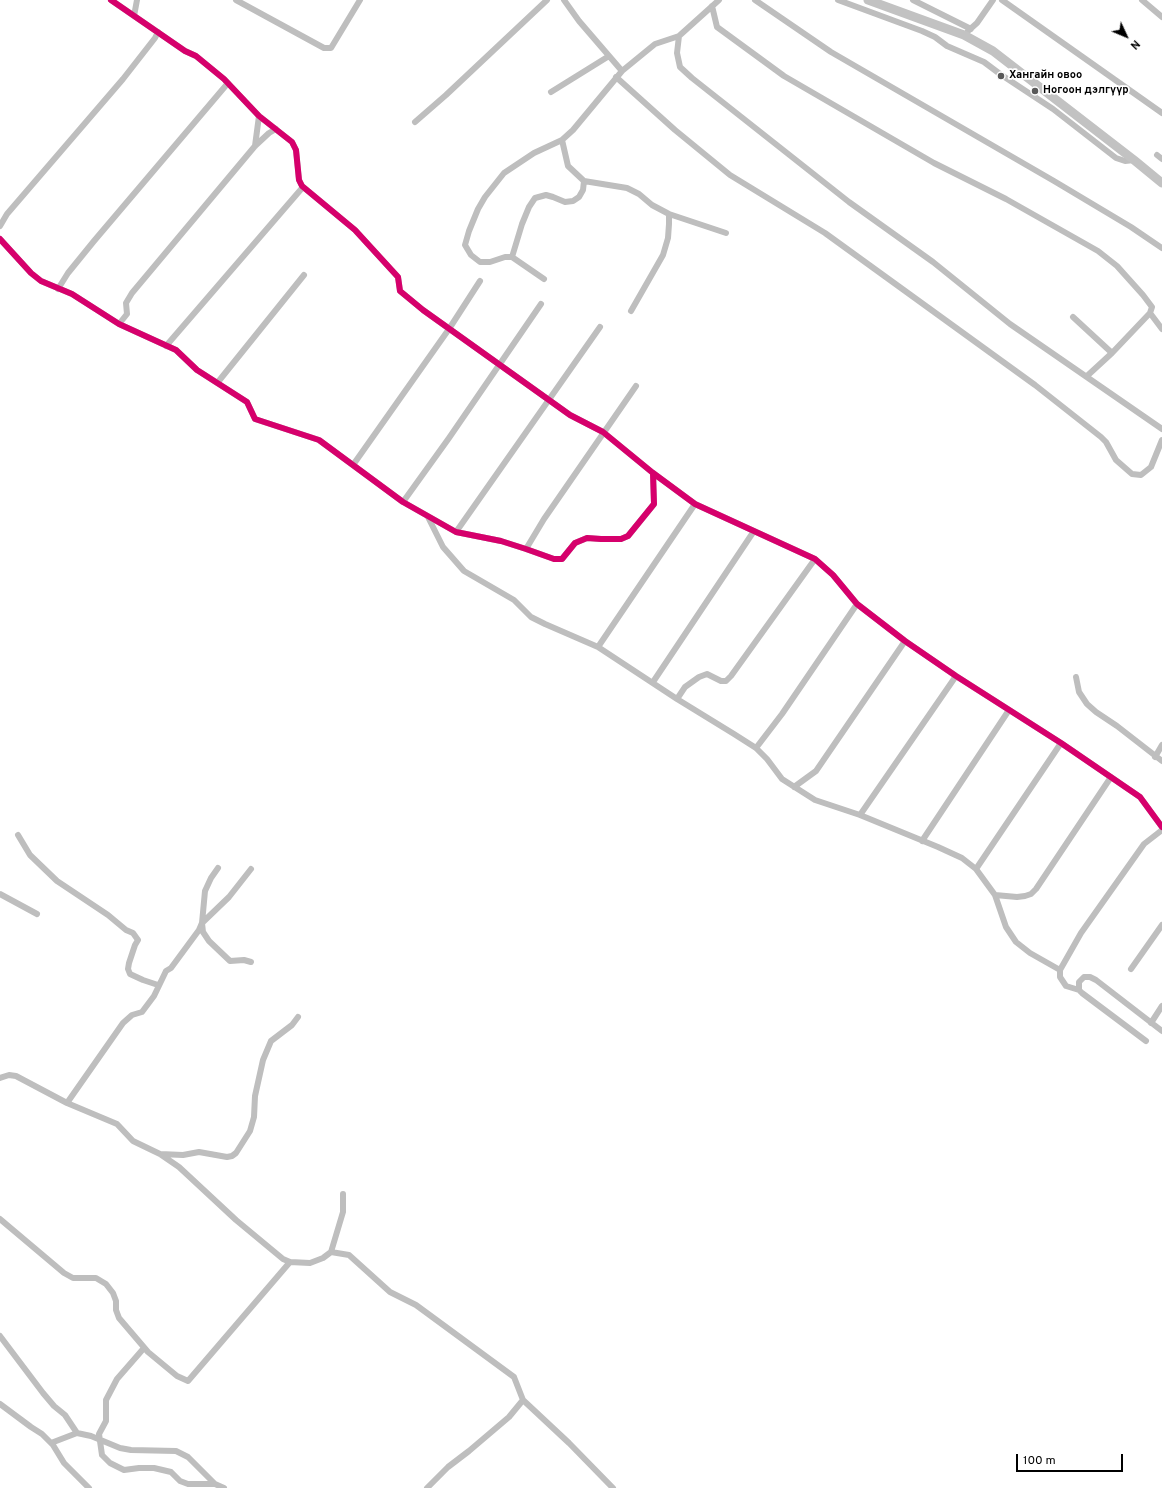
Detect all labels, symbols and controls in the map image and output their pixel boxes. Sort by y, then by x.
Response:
north arrow [1106,16,1146,56]
text: N [1127,37,1142,52]
place label: Хангайн овоо [1009,69,1082,83]
marker: Хангайн овоо [996,71,1006,81]
place label: Ногоон дэлгүүр [1043,84,1129,98]
marker: Ногоон дэлгүүр [1030,86,1040,96]
scale bar [1018,1446,1125,1472]
text: 100 m [1023,1453,1056,1469]

